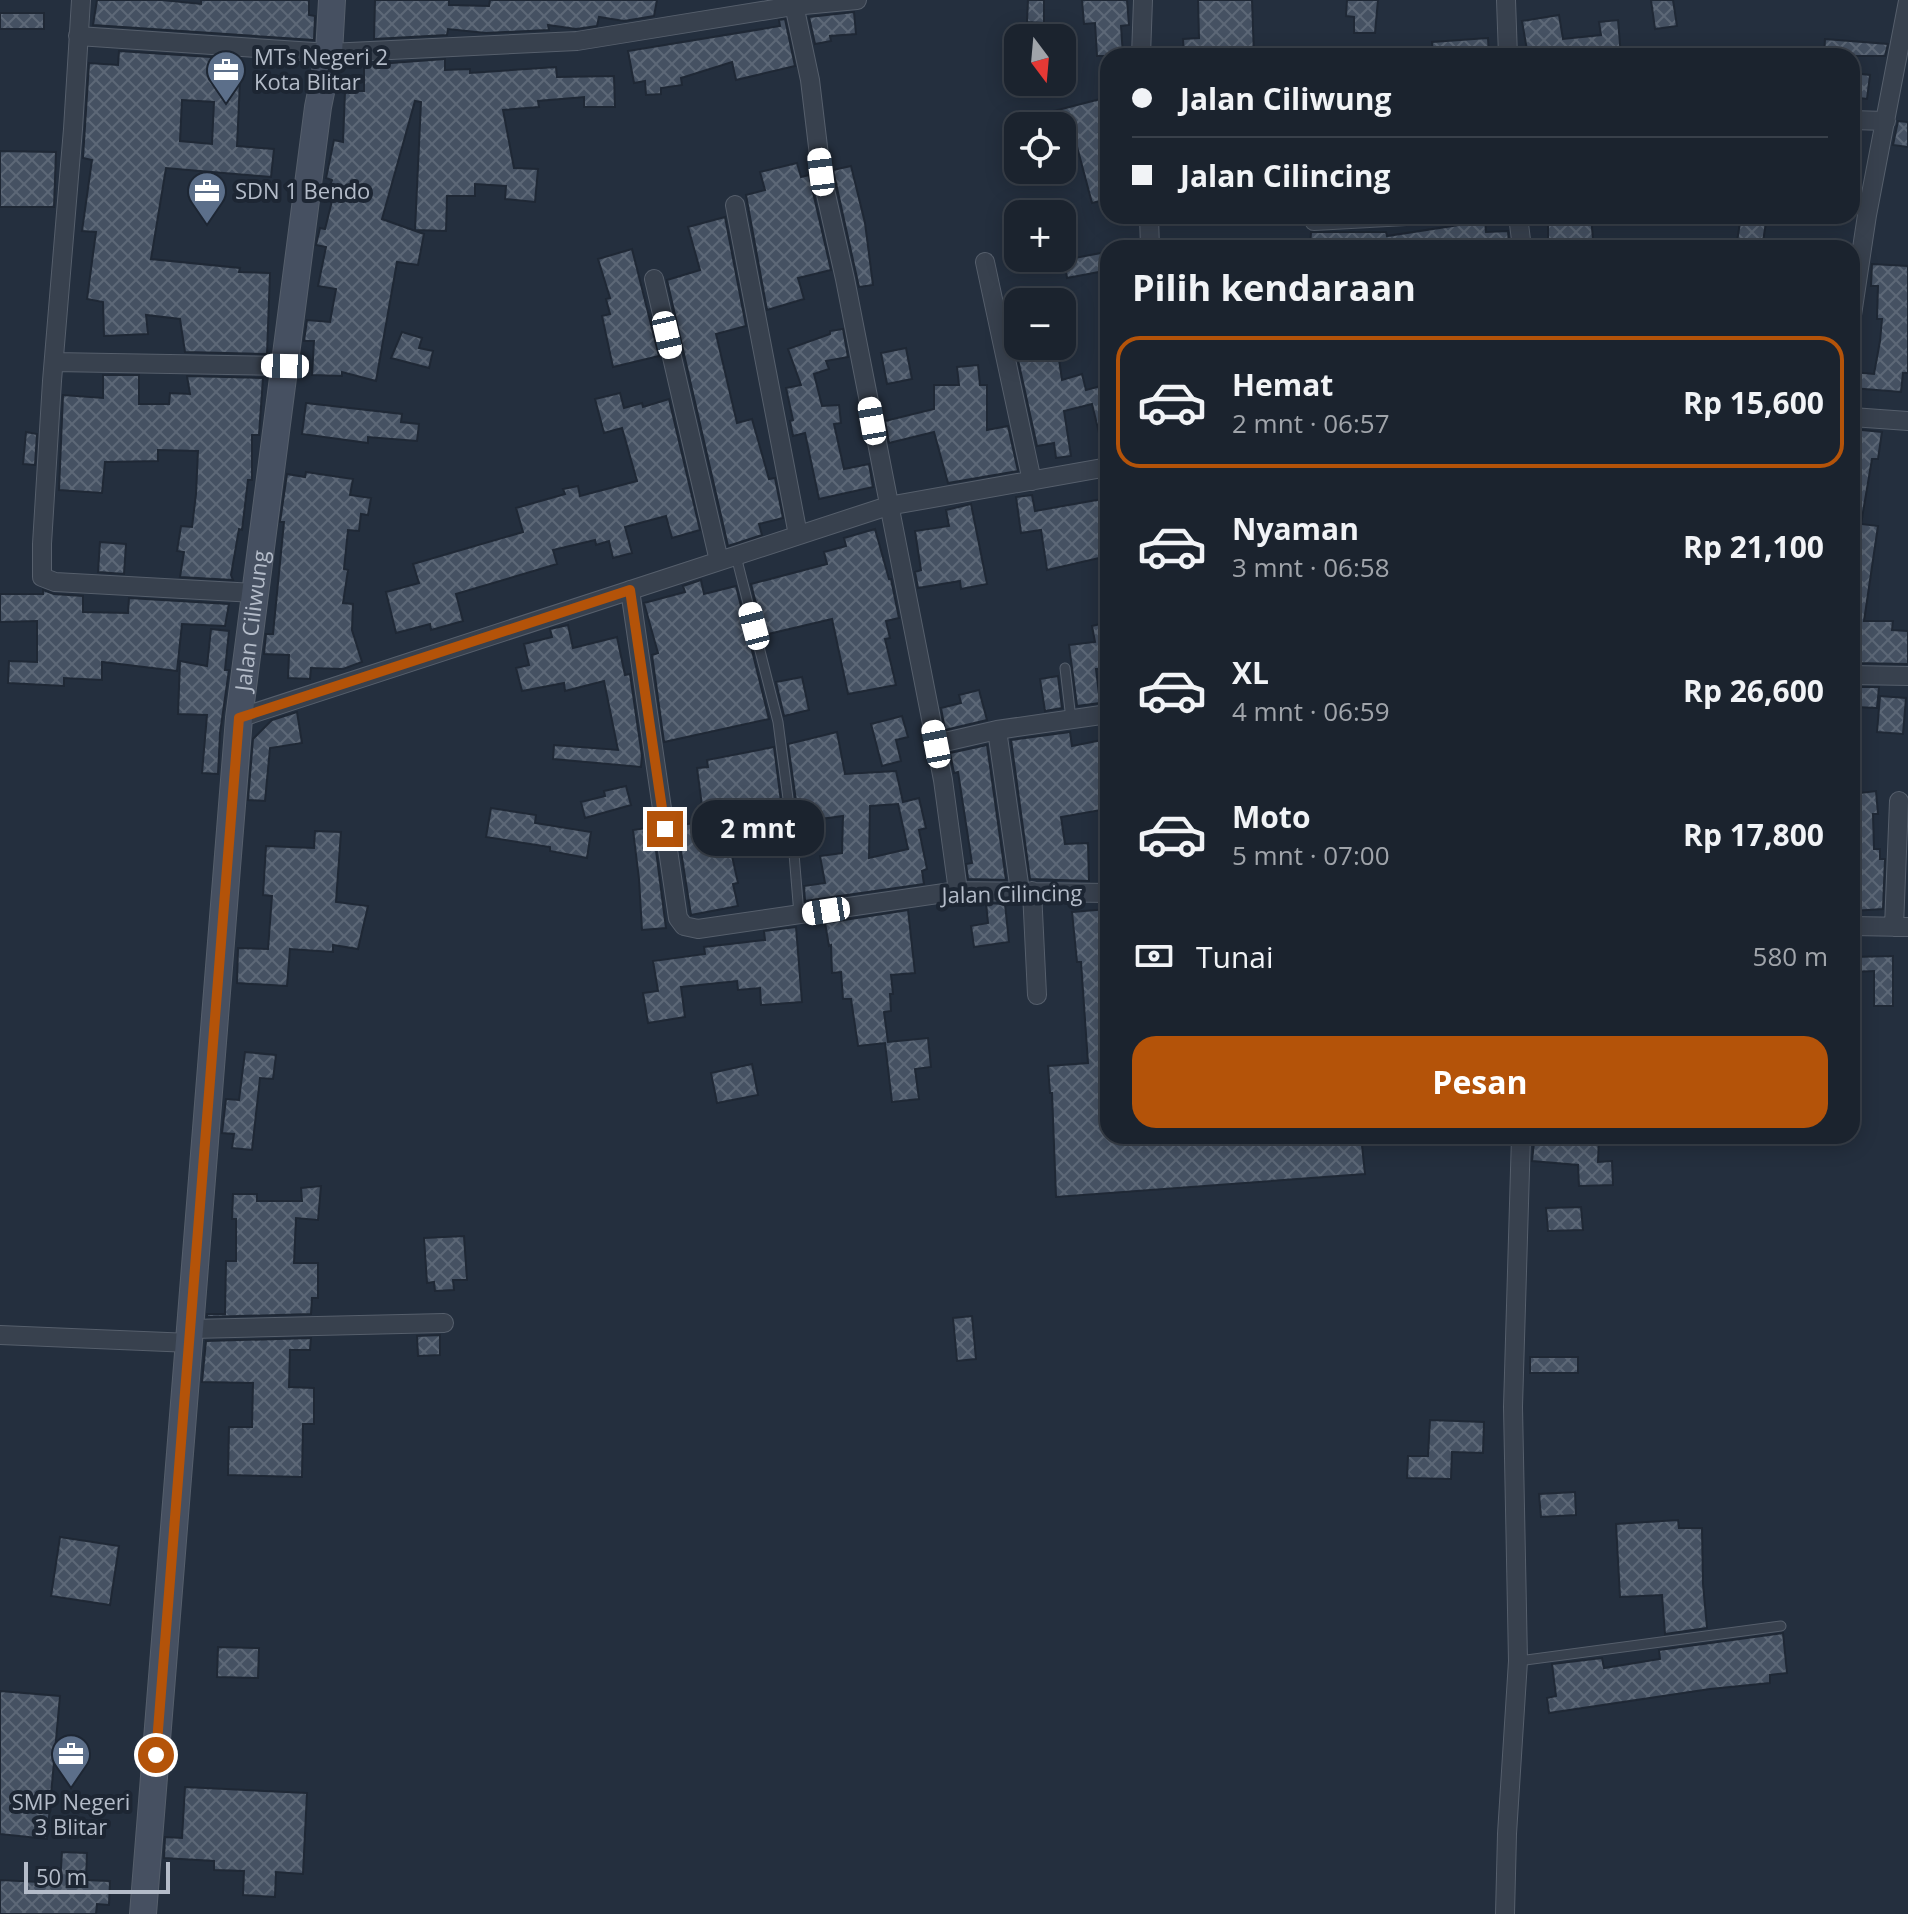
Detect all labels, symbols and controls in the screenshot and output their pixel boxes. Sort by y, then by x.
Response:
north arrow [1004,24,1076,96]
map controls [1004,24,1076,360]
place label: MTs Negeri 2 Kota Blitar [254,41,388,96]
office icon: MTs Negeri 2 Kota Blitar [205,49,247,104]
text: Jalan Ciliwung [1180,78,1391,119]
button: locate [1004,112,1076,184]
car [806,147,836,197]
text: Jalan Cilincing [1180,155,1390,196]
office icon: SDN 1 Bendo [186,170,228,225]
place label: SDN 1 Bendo [235,175,370,205]
button: + [1004,200,1076,272]
text: Pilih kendaraan [1132,263,1416,312]
button: − [1004,288,1076,360]
car [650,309,684,361]
car [261,354,309,378]
text: Hemat [1232,364,1333,405]
icon: car [1136,366,1208,438]
text: Rp 15,600 [1683,382,1824,423]
car [856,395,888,447]
text: 2 mnt · 06:57 [1232,405,1390,441]
text: Nyaman [1232,508,1359,549]
icon: car [1136,510,1208,582]
text: Rp 21,100 [1683,526,1824,567]
street label: Jalan Ciliwung [226,548,275,695]
text: 3 mnt · 06:58 [1232,549,1390,585]
car [736,600,772,652]
text: XL [1232,652,1269,693]
icon: car [1136,654,1208,726]
text: Rp 26,600 [1683,670,1824,711]
text: 4 mnt · 06:59 [1232,693,1390,729]
car [920,718,952,770]
text: Moto [1232,796,1310,837]
icon: car [1136,798,1208,870]
callout: 2 mnt [693,801,825,857]
text: 2 mnt [720,810,796,846]
route end [647,811,683,847]
text: Rp 17,800 [1683,814,1824,855]
text: 5 mnt · 07:00 [1232,837,1390,873]
street label: Jalan Cilincing [939,877,1083,909]
car [800,895,852,927]
icon: cash [1132,934,1176,978]
text: Tunai [1196,936,1274,977]
text: 580 m [1753,938,1828,974]
button: Pesan [1132,1036,1828,1128]
office icon: SMP Negeri 3 Blitar [50,1733,92,1788]
route start [138,1737,174,1773]
place label: SMP Negeri 3 Blitar [12,1786,130,1841]
scale bar [24,1858,170,1894]
text: 50 m [36,1861,87,1891]

